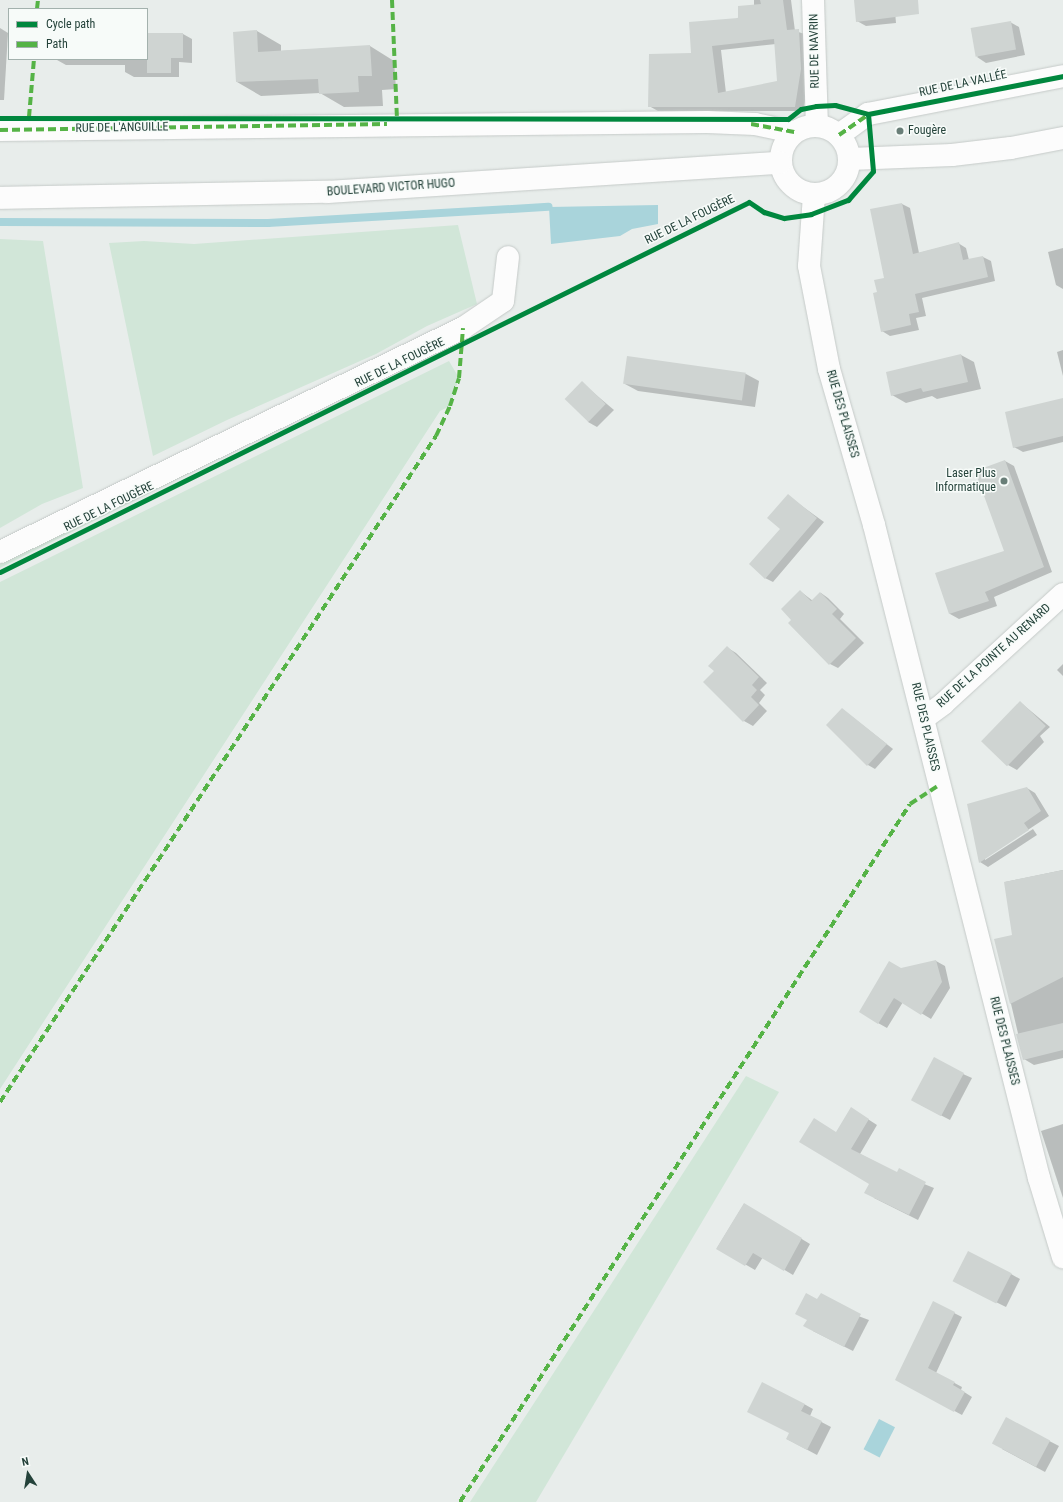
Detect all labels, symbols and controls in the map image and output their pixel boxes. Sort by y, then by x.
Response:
legend [8,8,148,60]
street label: RUE DE NAVRIN [807,13,823,89]
text: Cycle path [46,17,95,31]
text: Path [46,37,68,51]
street label: RUE DE LA VALLÉE [918,68,1008,100]
street label: RUE DE L'ANGUILLE [75,120,169,136]
place label: Fougère [908,124,946,138]
marker: Fougère [895,126,905,136]
street label: BOULEVARD VICTOR HUGO [326,176,456,200]
street label: RUE DE LA FOUGÈRE [643,192,737,248]
street label: RUE DE LA FOUGÈRE [353,335,447,391]
street label: RUE DES PLAISSES [823,368,861,460]
place label: Laser Plus Informatique [935,467,996,495]
marker: Laser Plus Informatique [999,476,1009,486]
street label: RUE DE LA FOUGÈRE [62,479,156,535]
street label: RUE DE LA POINTE AU RENARD [934,601,1054,711]
street label: RUE DES PLAISSES [908,681,942,773]
street label: RUE DES PLAISSES [986,995,1022,1087]
north arrow [8,1454,48,1494]
text: N [21,1455,30,1469]

